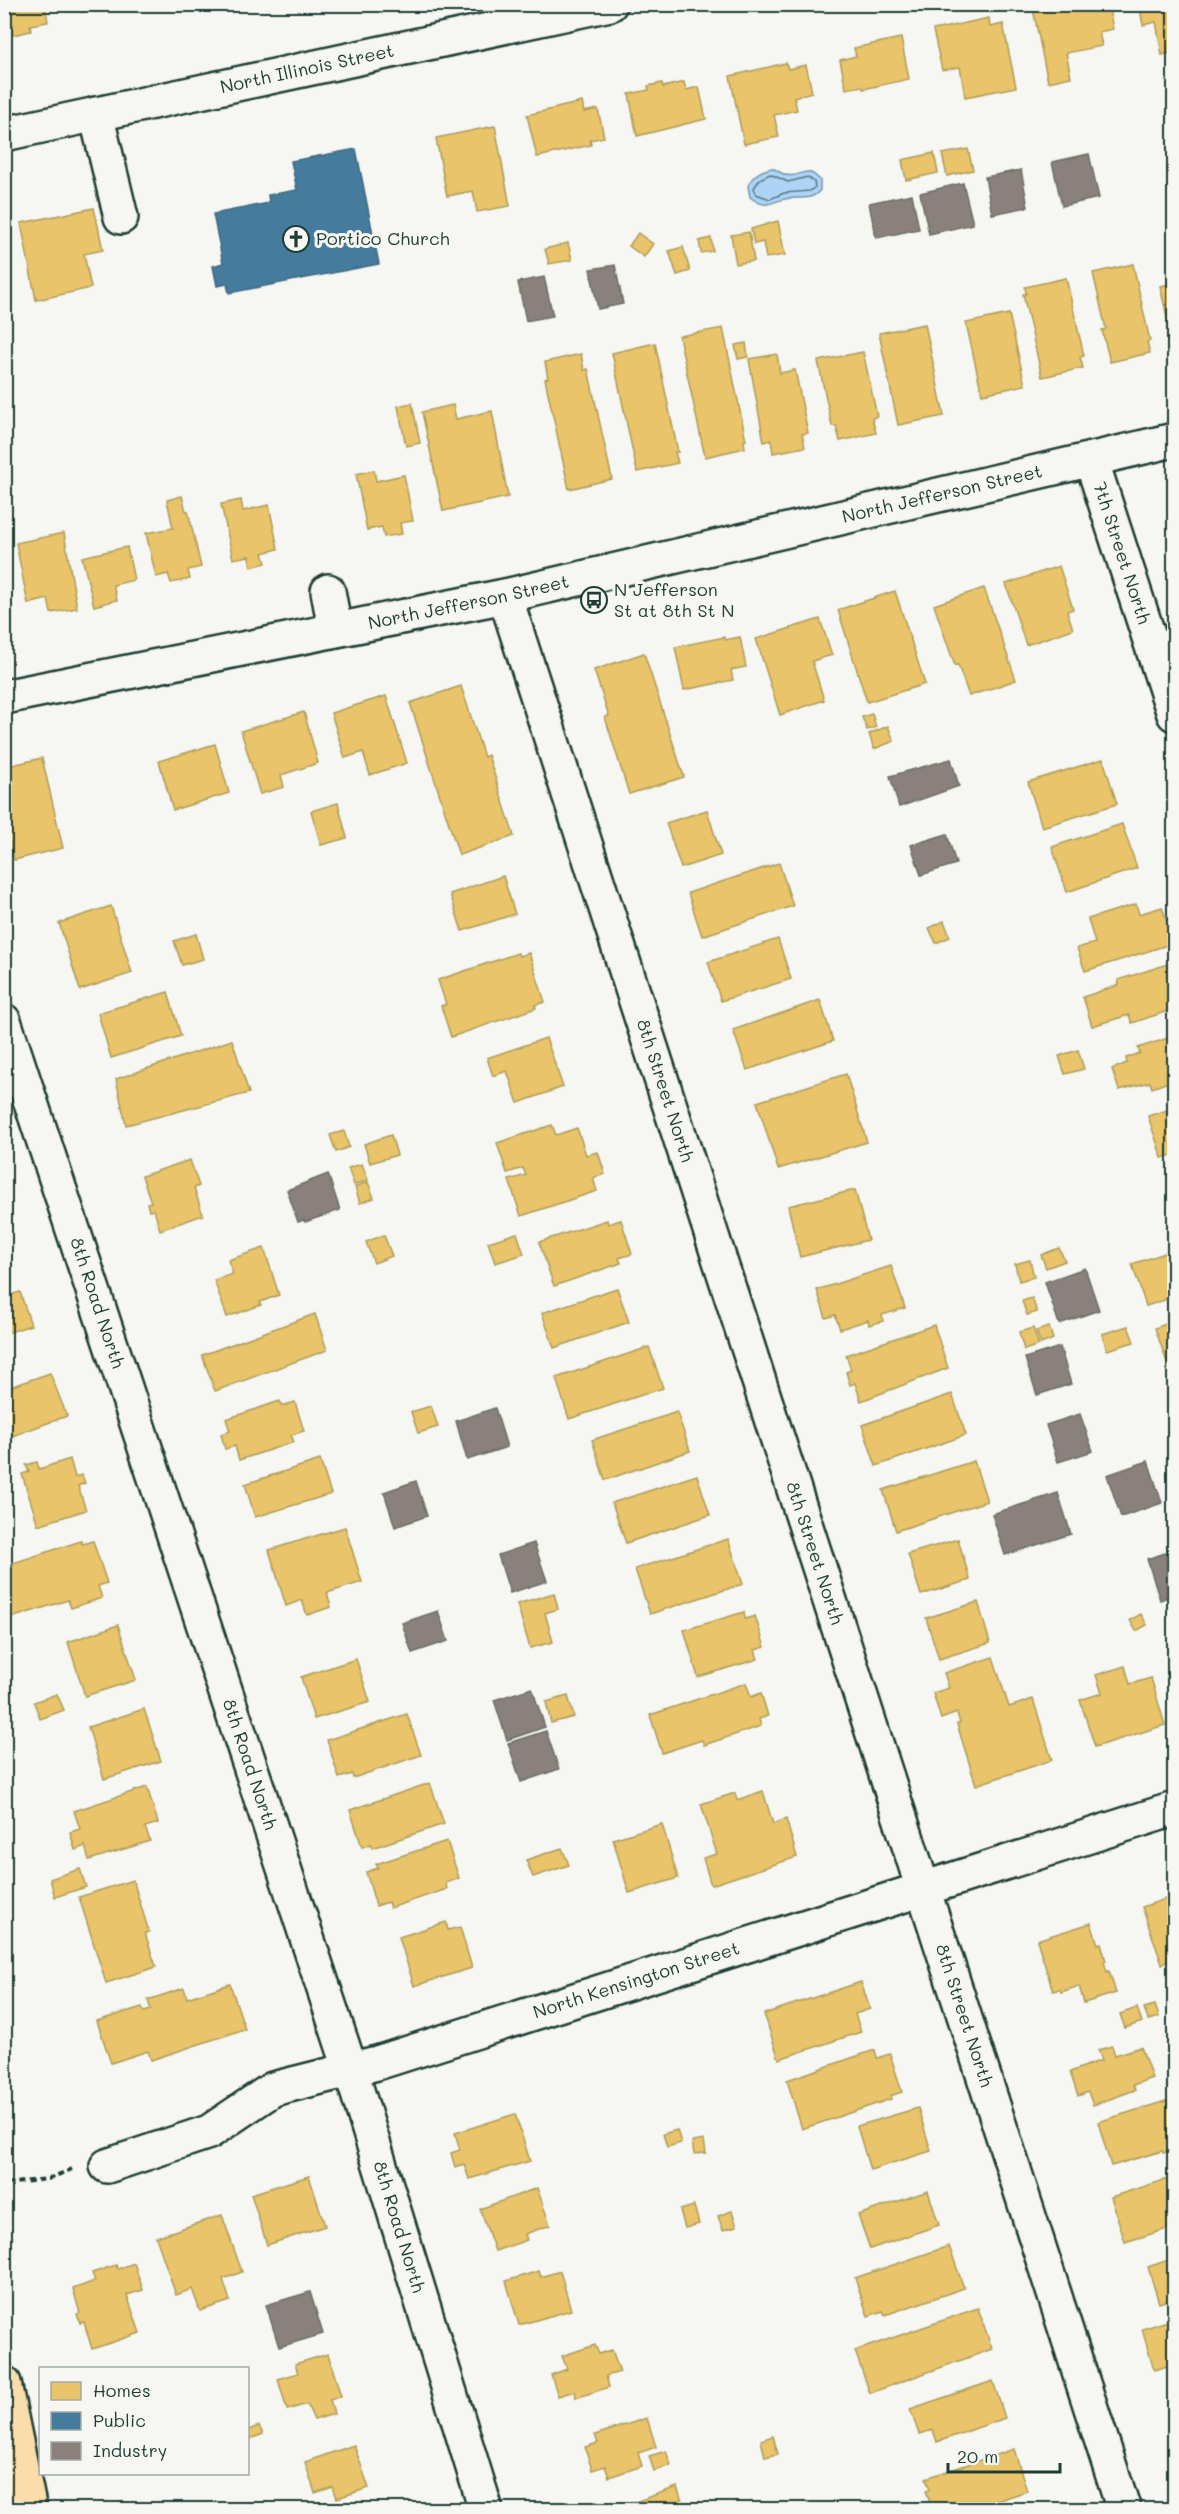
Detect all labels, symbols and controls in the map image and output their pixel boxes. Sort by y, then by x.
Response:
street label: North Illinois Street [218,38,396,98]
church icon: Portico Church [281,224,311,254]
place label: Portico Church [316,226,450,250]
street label: North Jefferson Street [840,458,1044,528]
street label: 7th Street North [1088,479,1157,627]
street label: North Jefferson Street [366,569,571,634]
place label: N Jefferson St at 8th St N [614,577,735,622]
bus stop icon: N Jefferson St at 8th St N [579,585,609,615]
street label: 8th Street North [632,1016,700,1165]
street label: 8th Road North [65,1234,131,1371]
street label: 8th Street North [781,1478,850,1627]
street label: 8th Road North [218,1696,283,1833]
street label: North Kensington Street [530,1935,742,2024]
street label: 8th Street North [931,1941,999,2090]
street label: 8th Road North [368,2158,431,2295]
legend [39,2367,249,2475]
text: Homes [93,2378,151,2402]
text: Public [93,2408,146,2432]
scale bar [948,2436,1060,2474]
text: Industry [93,2438,167,2462]
text: 20 m [957,2444,998,2468]

